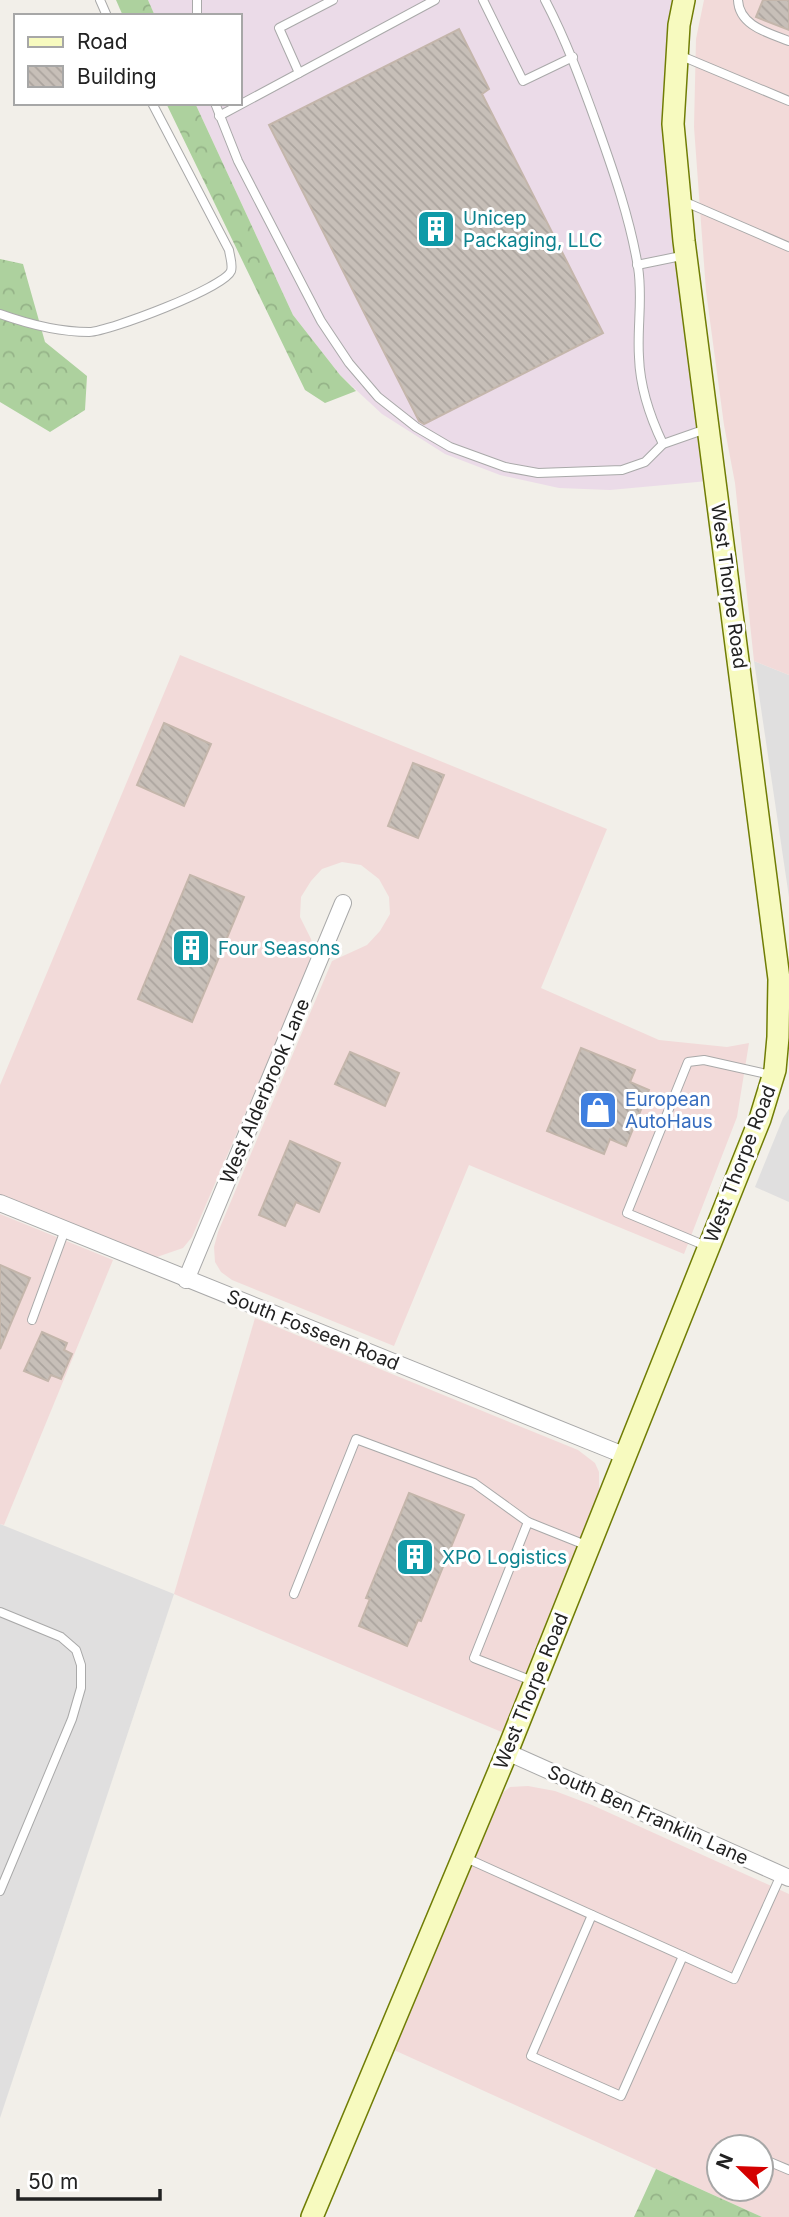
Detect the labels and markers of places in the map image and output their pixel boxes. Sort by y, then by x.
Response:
place label: Unicep Packaging, LLC [463,207,603,252]
building icon: Unicep Packaging, LLC [415,208,457,250]
building icon: Four Seasons [170,927,212,969]
place label: Four Seasons [218,937,340,960]
place label: European AutoHaus [625,1088,713,1133]
shop icon: European AutoHaus [577,1089,619,1131]
building icon: XPO Logistics [394,1536,436,1578]
place label: XPO Logistics [442,1546,567,1569]

